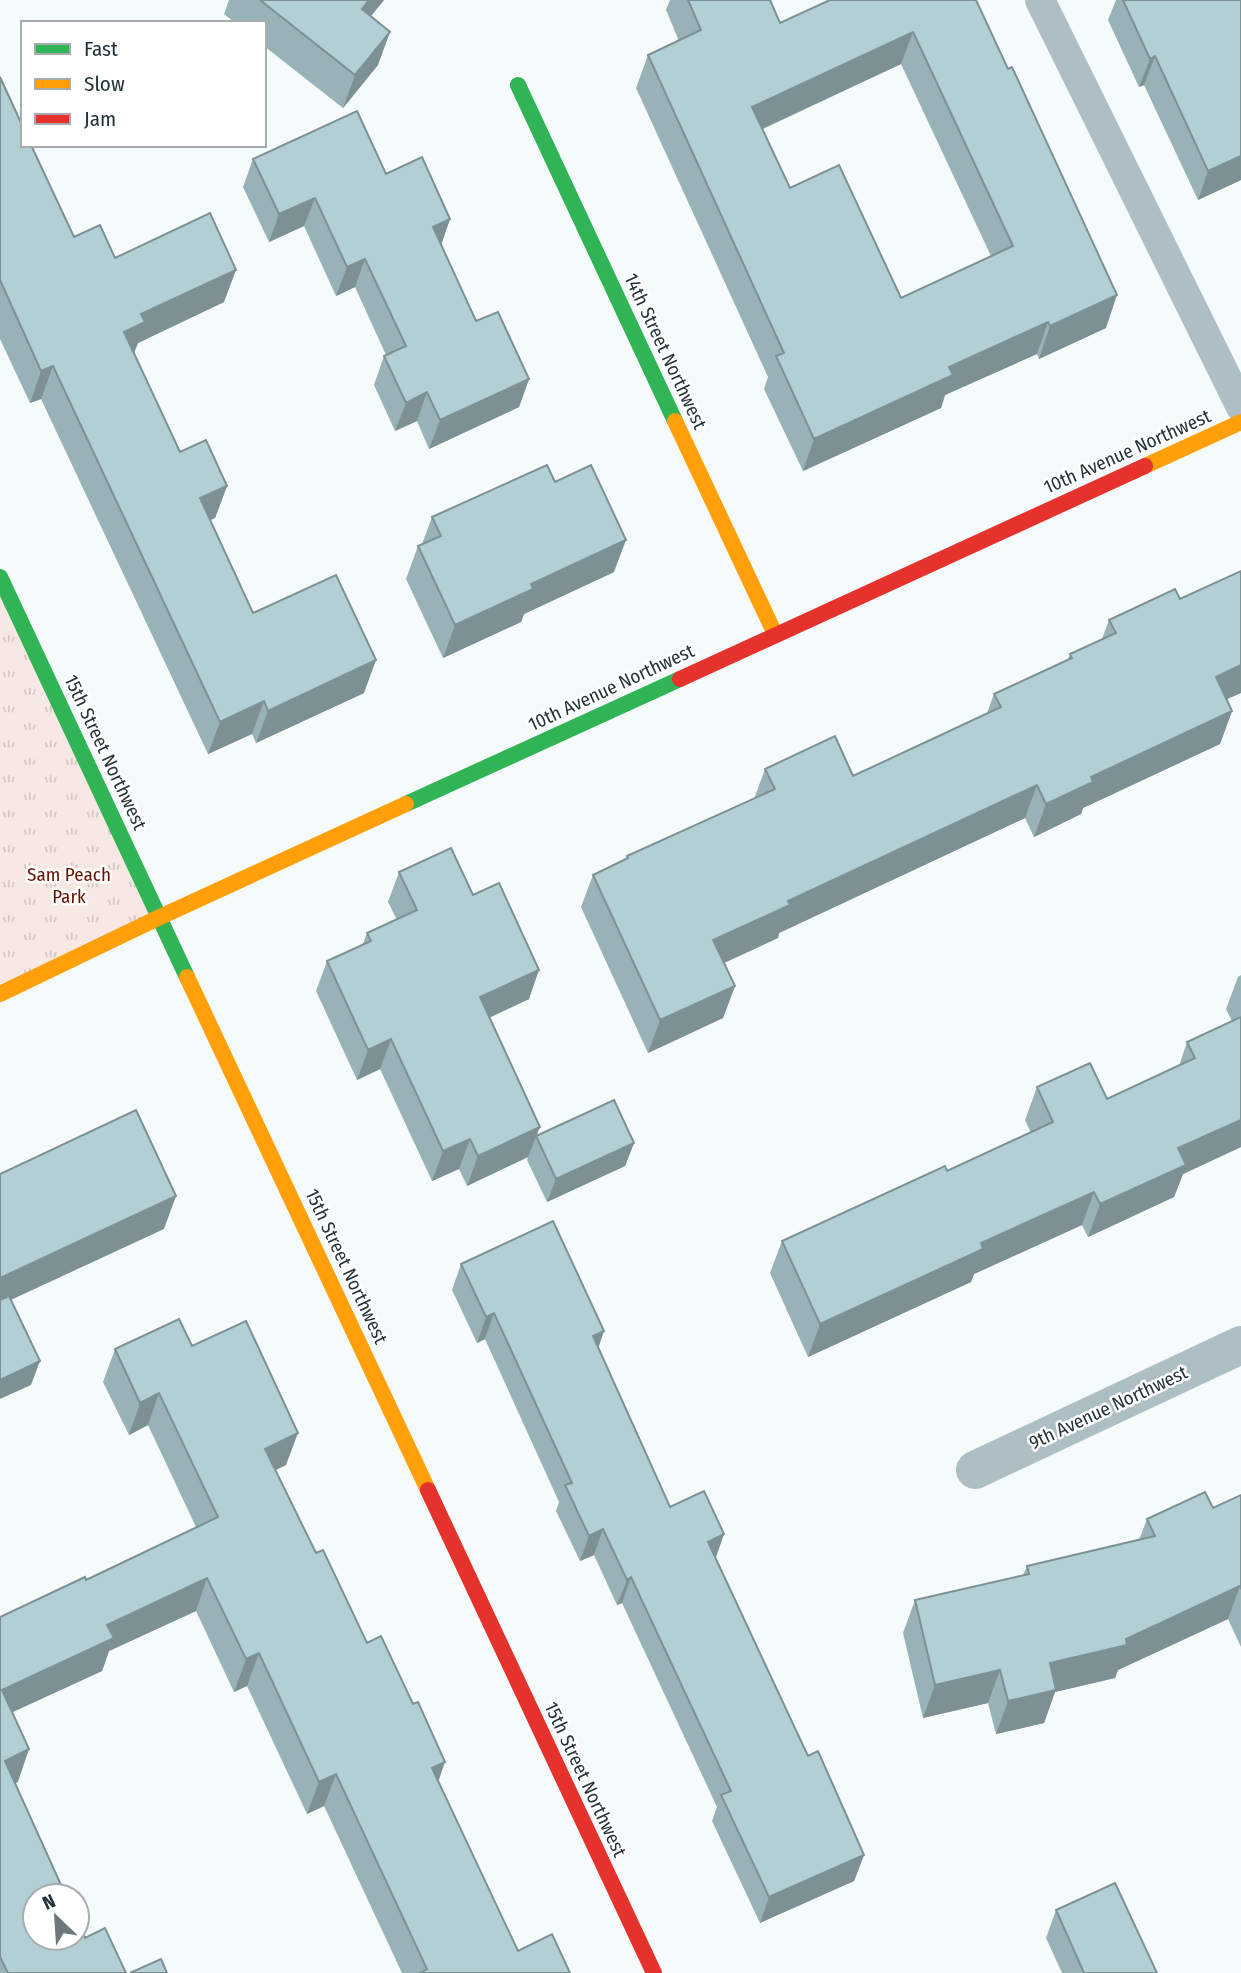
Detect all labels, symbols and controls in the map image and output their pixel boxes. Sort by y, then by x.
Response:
legend [21,21,266,147]
text: Fast [84,36,118,62]
text: Slow [84,71,125,97]
text: Jam [84,106,116,132]
street label: 14th Street Northwest [619,270,712,433]
street label: 10th Avenue Northwest [1040,404,1215,499]
street label: 10th Avenue Northwest [525,639,698,736]
street label: 15th Street Northwest [60,671,152,834]
park label: Sam Peach Park [27,863,111,908]
street label: 15th Street Northwest [301,1185,393,1348]
street label: 9th Avenue Northwest [1025,1360,1192,1454]
street label: 15th Street Northwest [540,1698,632,1861]
north arrow [21,1882,91,1952]
text: N [39,1889,59,1915]

